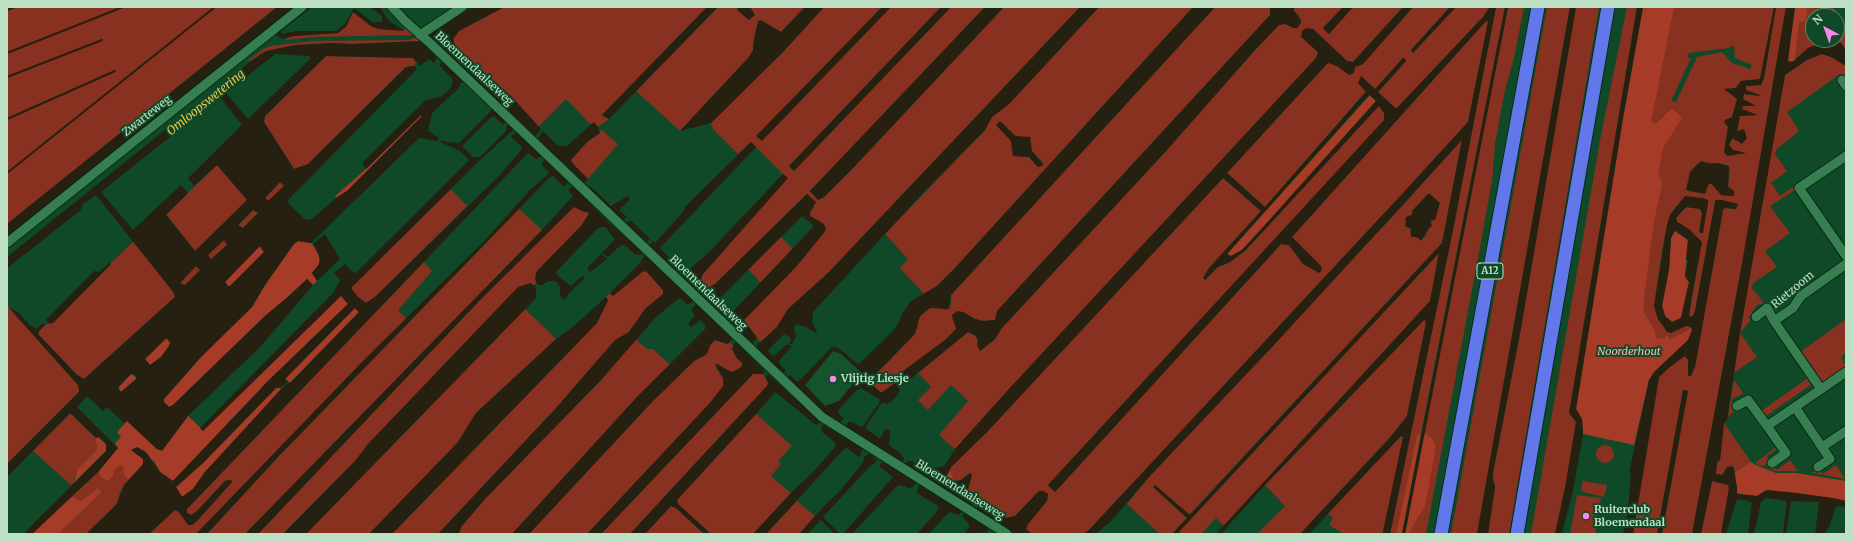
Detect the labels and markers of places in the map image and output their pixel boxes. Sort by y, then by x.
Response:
place label: Vlijtig Liesje [841,372,909,386]
marker: Vlijtig Liesje [828,374,838,384]
place label: Ruiterclub Bloemendaal [1594,503,1665,529]
marker: Ruiterclub Bloemendaal [1581,511,1591,521]

